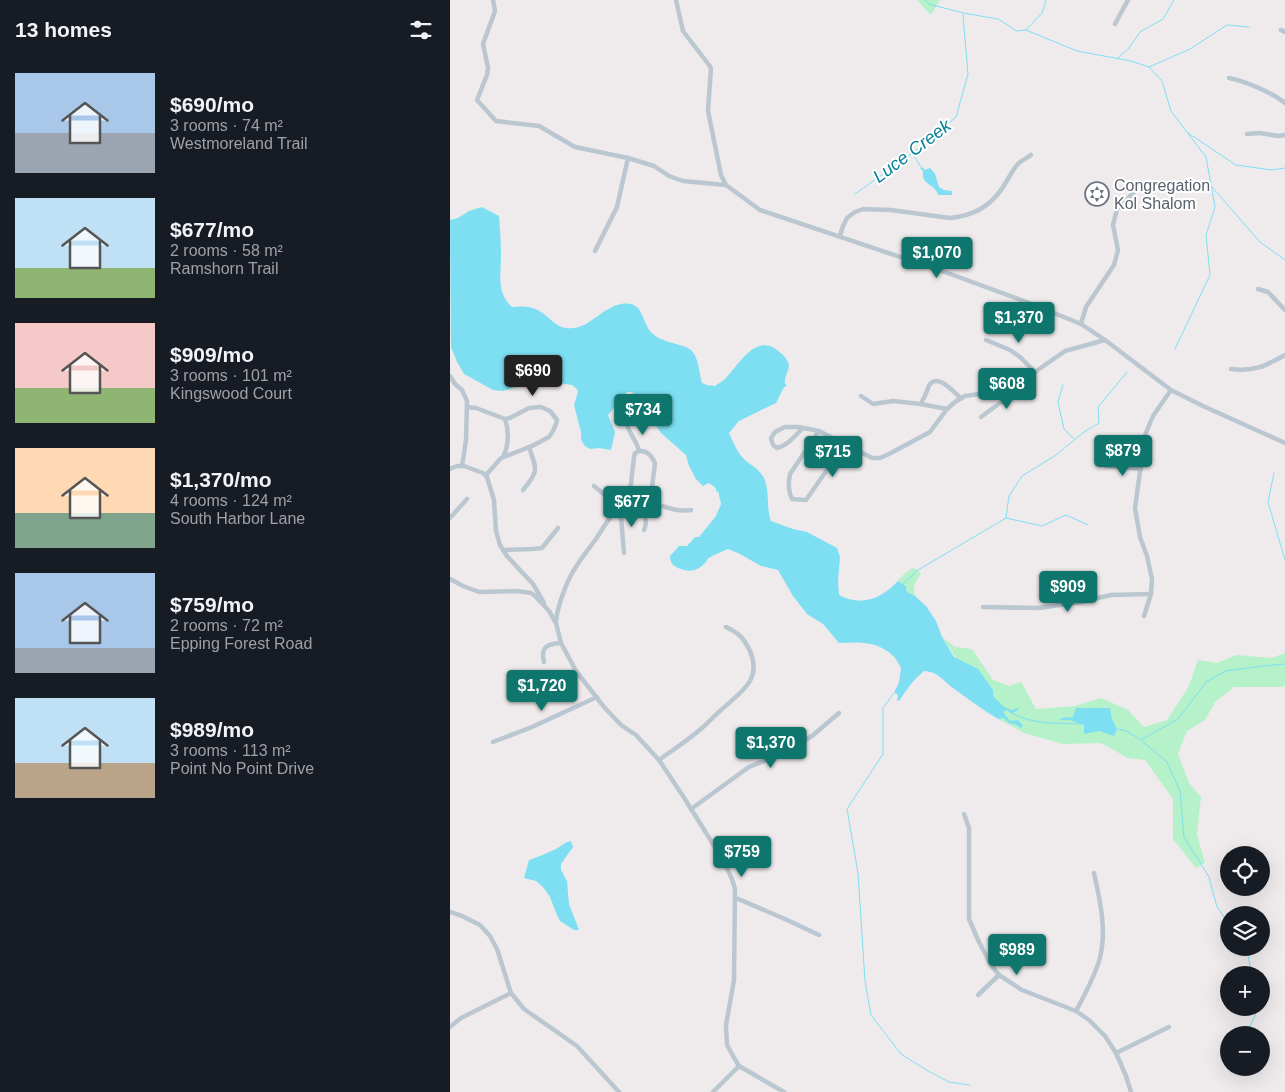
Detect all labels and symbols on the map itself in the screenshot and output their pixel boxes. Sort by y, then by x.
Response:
water label: Luce Creek [869,115,956,187]
place label: Congregation Kol Shalom [1114,177,1210,212]
synagogue icon: Congregation Kol Shalom [1084,181,1110,207]
pin: $1,070 [896,236,978,279]
pin: $1,370 [978,302,1060,344]
pin: $690 [503,354,563,397]
pin: $608 [977,368,1037,410]
pin: $734 [613,394,673,436]
pin: $879 [1093,434,1153,477]
pin: $715 [803,436,863,478]
pin: $677 [602,486,662,528]
pin: $909 [1038,570,1098,613]
pin: $1,720 [501,670,583,712]
pin: $1,370 [730,726,812,769]
pin: $759 [712,836,772,878]
pin: $989 [987,934,1047,976]

